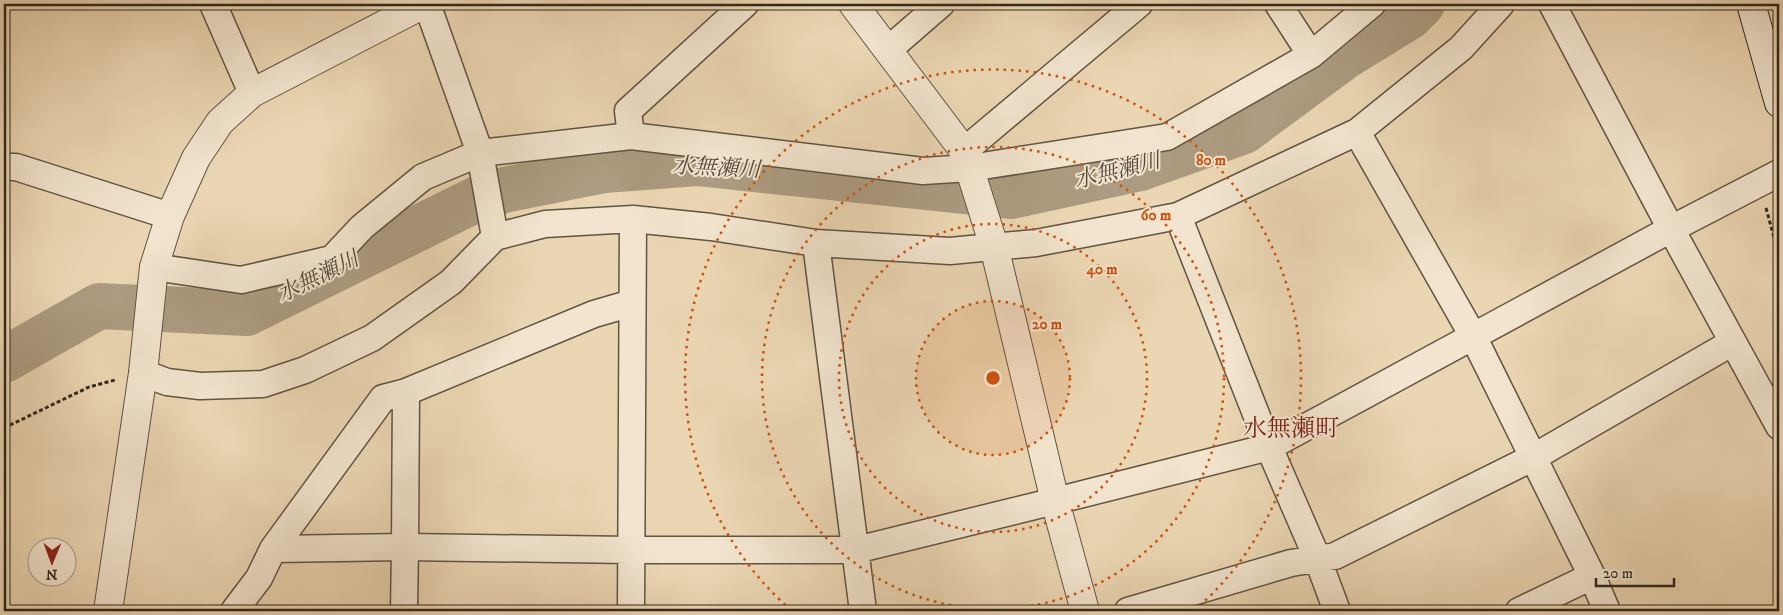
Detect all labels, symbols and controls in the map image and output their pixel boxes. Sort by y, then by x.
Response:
water label: 水無瀬川 [1071,147,1165,195]
text: 80 m [1196,151,1227,170]
water label: 水無瀬川 [671,152,763,184]
text: 60 m [1141,206,1172,225]
water label: 水無瀬川 [273,245,365,308]
text: 40 m [1085,260,1118,279]
text: 20 m [1032,315,1063,334]
centre of rings [984,369,1002,387]
district label: 水無瀬町 [1243,414,1339,444]
north arrow [28,538,78,588]
scale bar [1596,555,1673,587]
text: 20 m [1603,564,1633,583]
text: N [45,565,58,583]

